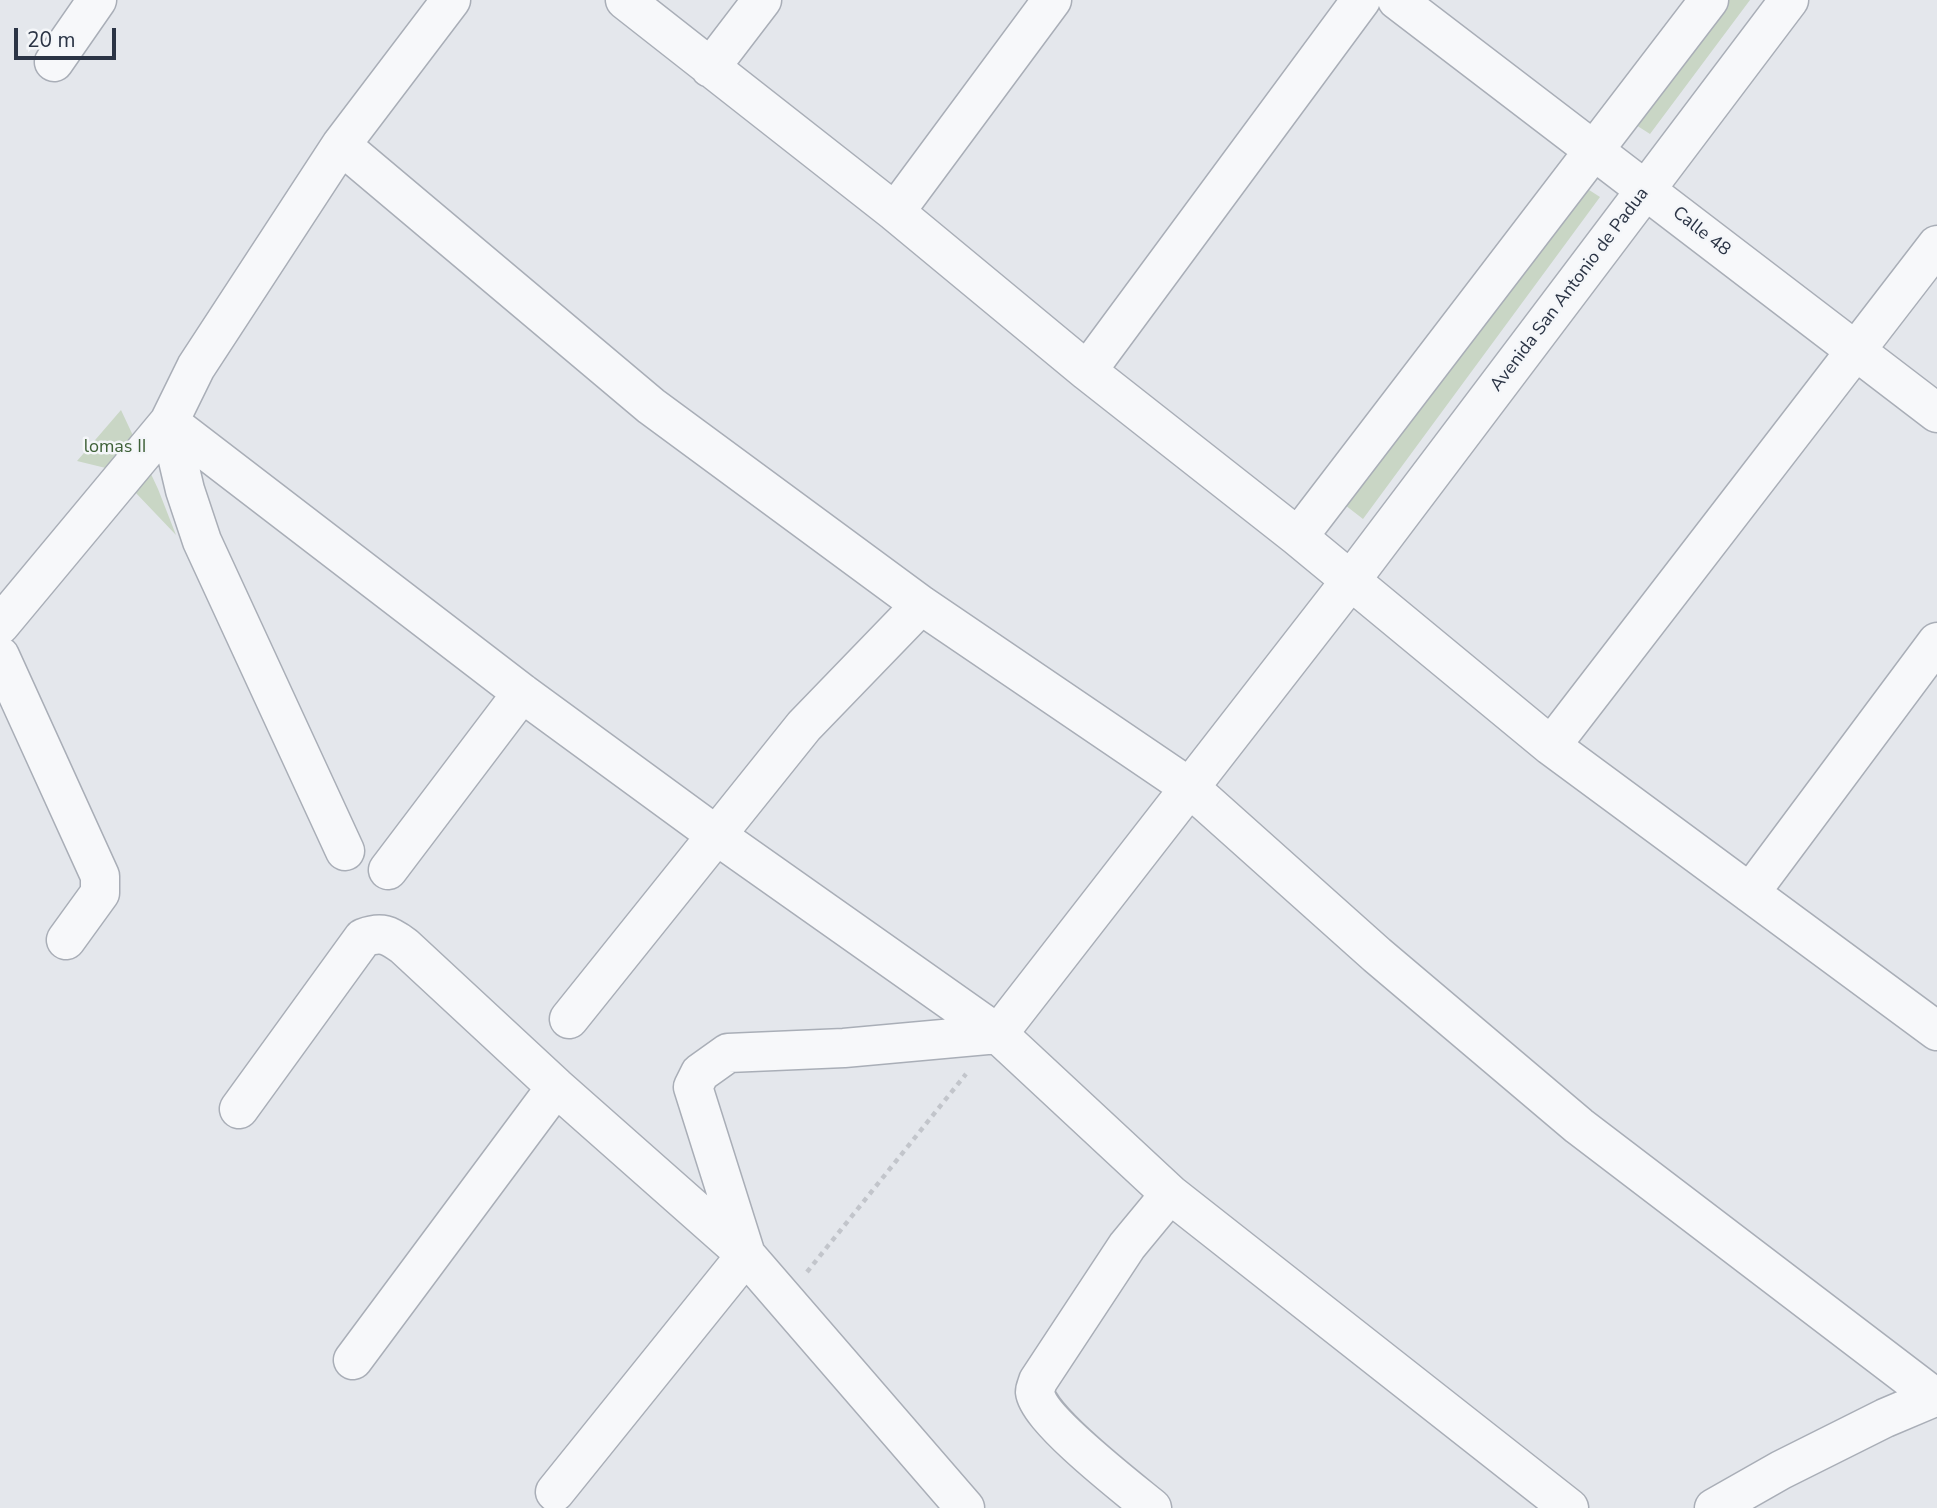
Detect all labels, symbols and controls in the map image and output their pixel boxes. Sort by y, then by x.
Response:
scale bar [18,14,119,58]
text: 20 m [27,26,76,54]
street label: Avenida San Antonio de Padua [1486,184,1654,396]
street label: Calle 48 [1668,203,1734,261]
park label: lomas II [84,437,146,459]

